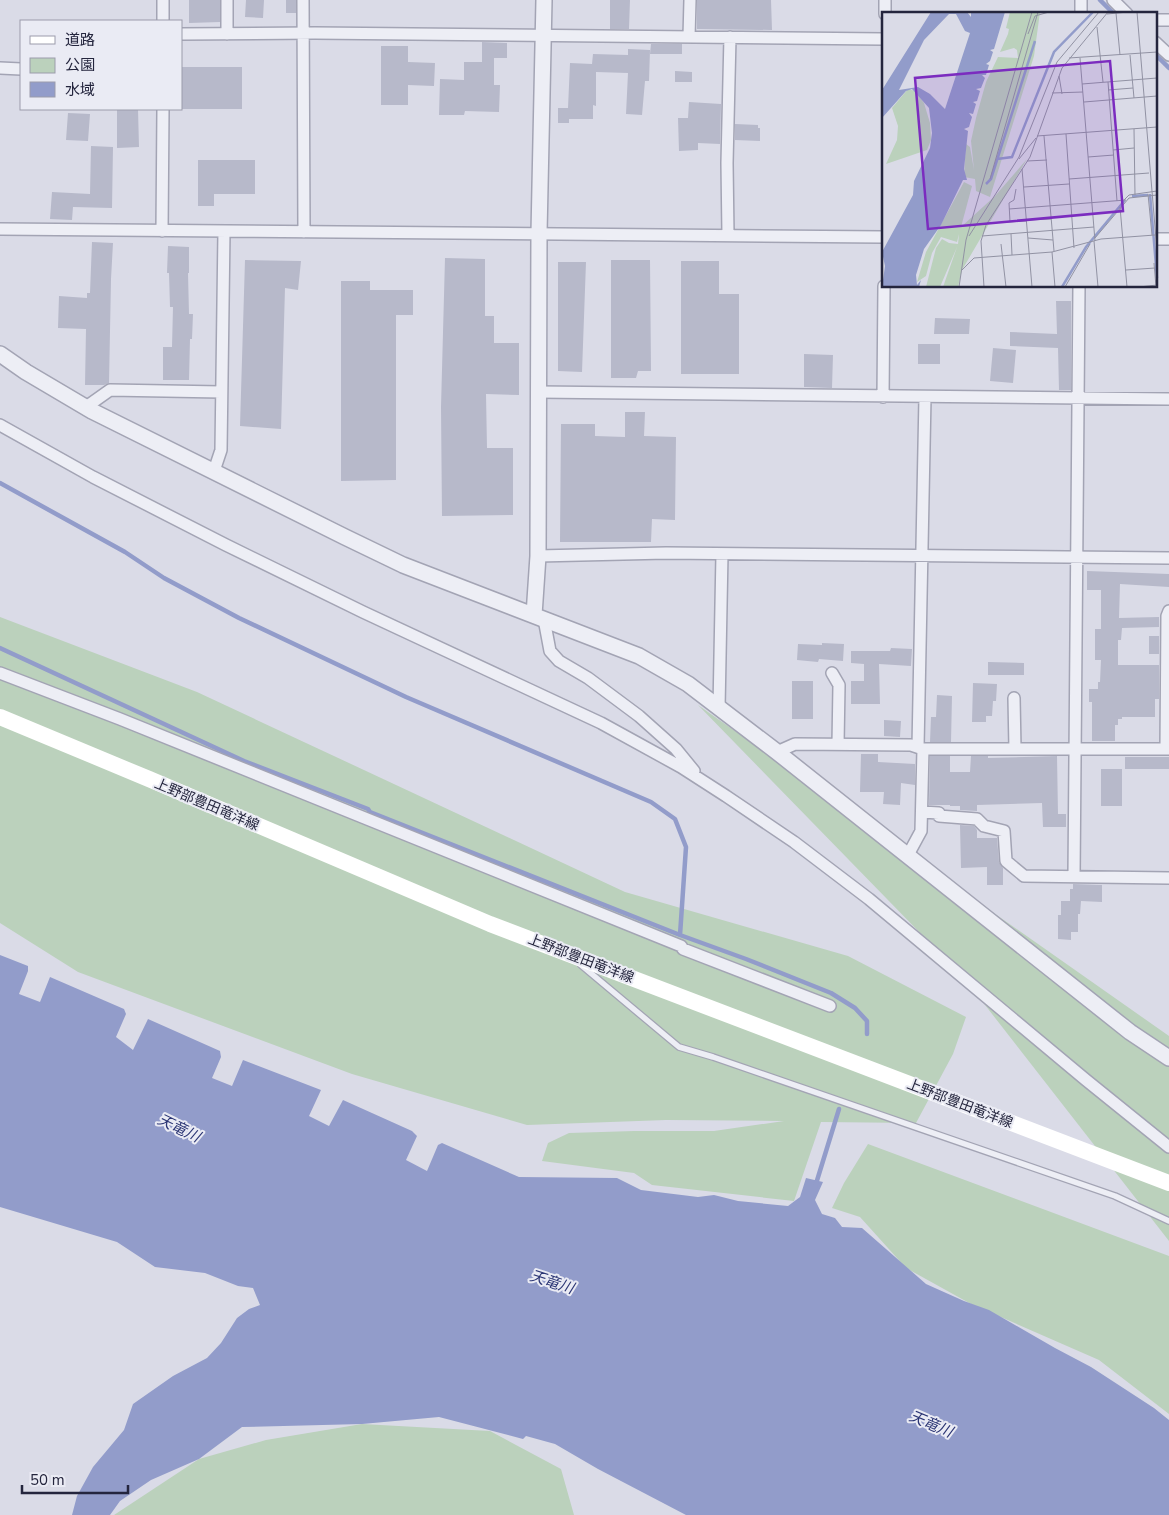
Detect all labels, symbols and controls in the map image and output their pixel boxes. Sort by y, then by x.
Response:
inset map [882,12,1156,288]
legend [20,20,182,110]
text: 道路 [65,30,95,50]
text: 公園 [65,55,95,75]
text: 水域 [65,80,95,100]
street label: 上野部豊田竜洋線 [152,774,262,835]
street label: 上野部豊田竜洋線 [525,930,637,987]
street label: 上野部豊田竜洋線 [904,1075,1016,1132]
water label: 天竜川 [154,1109,205,1148]
water label: 天竜川 [528,1266,578,1299]
water label: 天竜川 [906,1406,957,1443]
scale bar [22,1462,129,1494]
text: 50 m [30,1470,65,1490]

